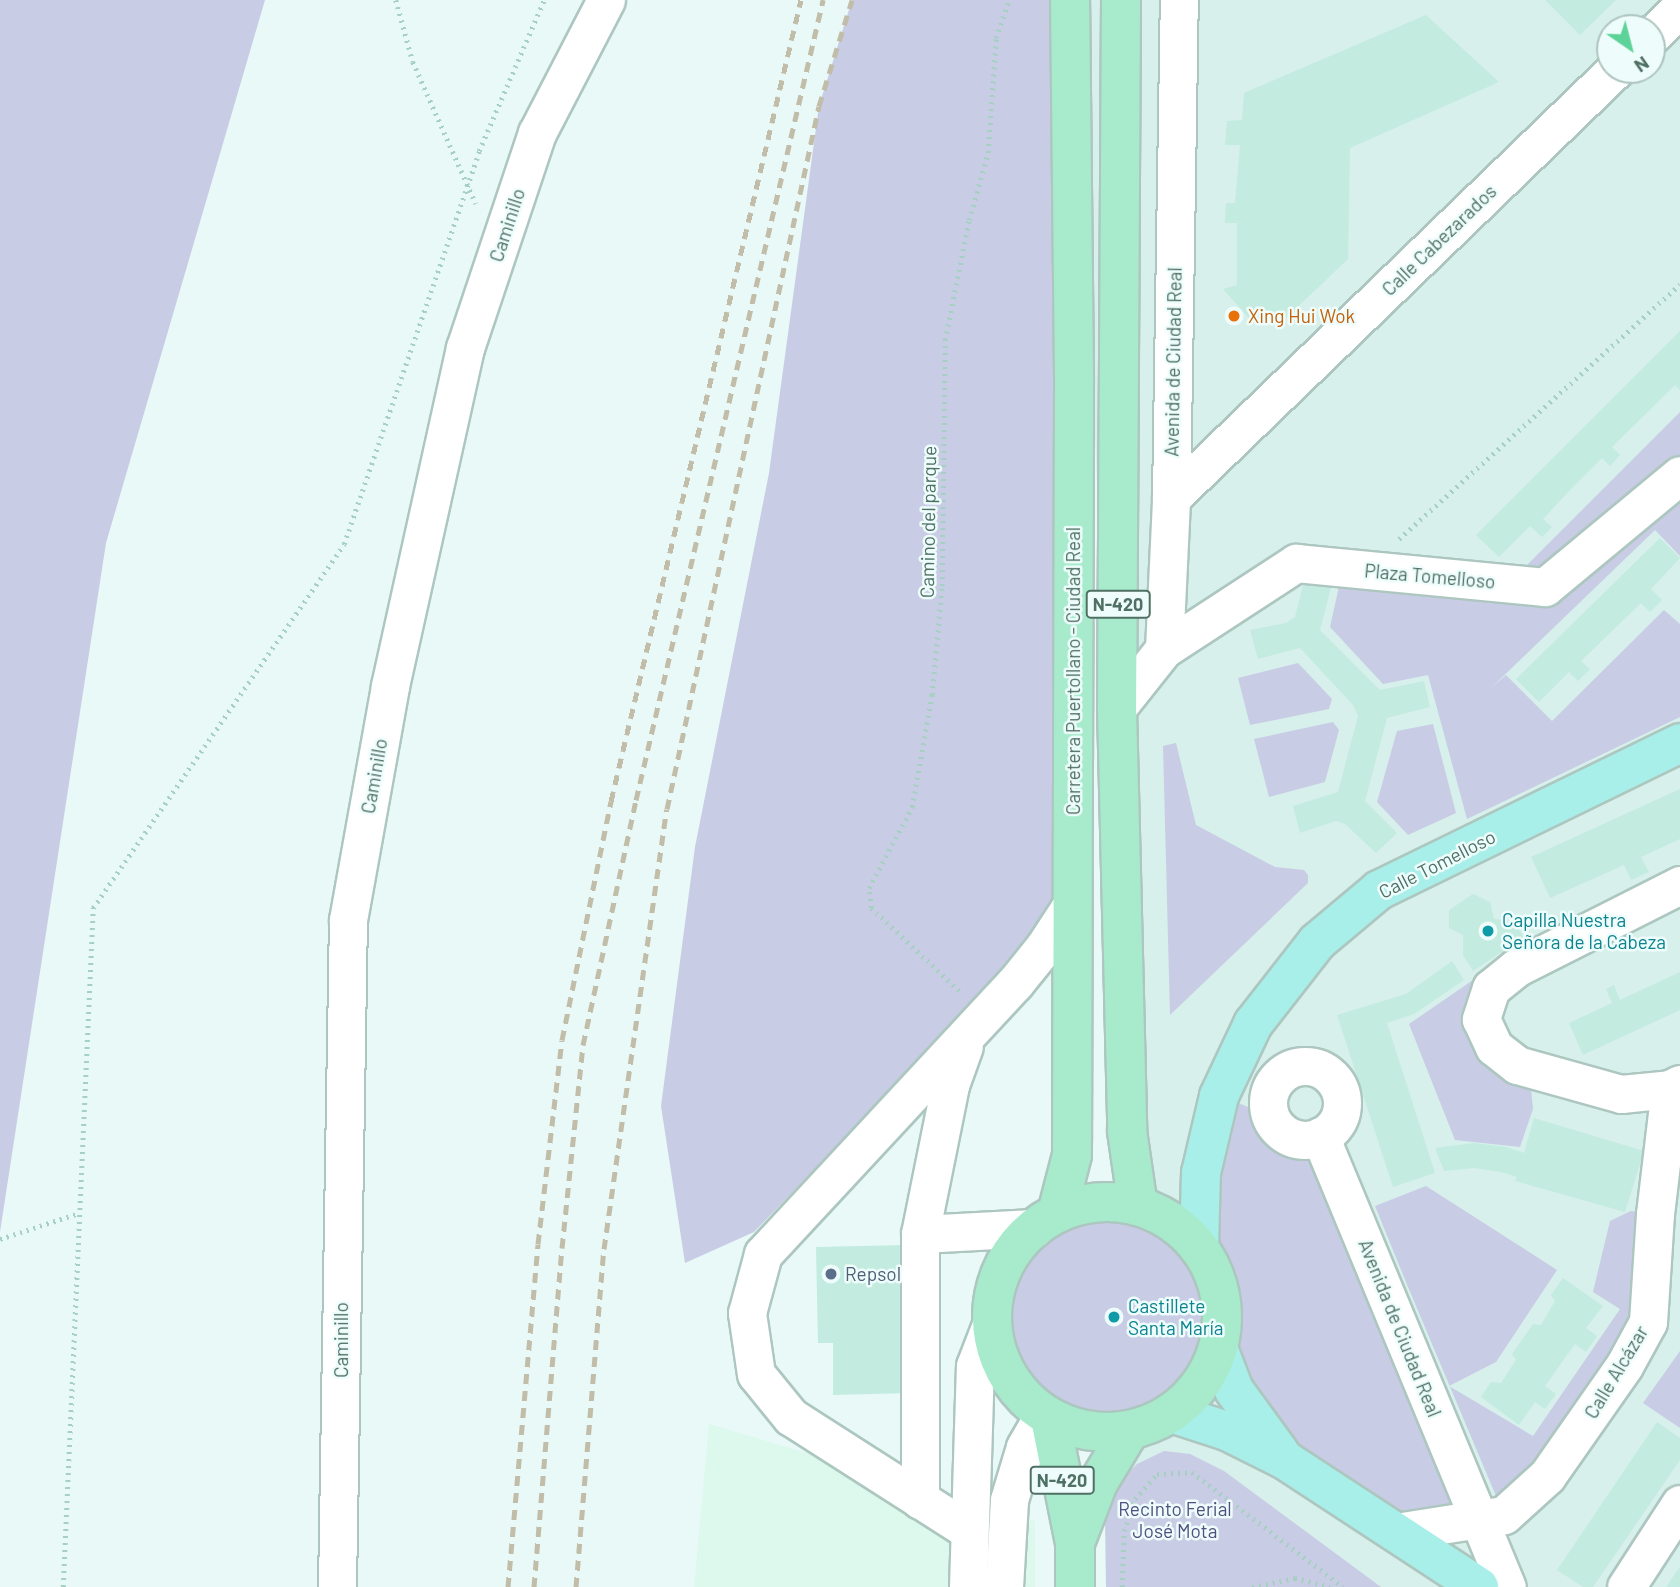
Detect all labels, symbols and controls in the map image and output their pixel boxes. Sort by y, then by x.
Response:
north arrow [1596,14,1666,84]
text: N [1630,52,1654,78]
street label: Calle Cabezarados [1377,180,1501,300]
street label: Caminillo [484,185,530,265]
street label: Avenida de Ciudad Real [1160,267,1186,457]
place label: Xing Hui Wok [1248,305,1355,327]
marker: Xing Hui Wok [1226,308,1242,324]
street label: Camino del parque [915,446,941,598]
street label: Carretera Puertollano - Ciudad Real [1062,527,1084,815]
street label: Plaza Tomelloso [1364,559,1496,593]
road number: N-420 [1085,590,1151,618]
street label: Caminillo [356,737,392,815]
street label: Calle Tomelloso [1375,825,1499,903]
place label: Capilla Nuestra Señora de la Cabeza [1502,909,1666,953]
marker: Capilla Nuestra Señora de la Cabeza [1480,923,1496,939]
street label: Avenida de Ciudad Real [1354,1236,1446,1420]
place label: Repsol [845,1263,901,1285]
marker: Repsol [823,1266,839,1282]
place label: Castillete Santa María [1128,1295,1223,1339]
street label: Caminillo [330,1302,352,1378]
marker: Castillete Santa María [1106,1309,1122,1325]
street label: Calle Alcázar [1579,1321,1653,1423]
road number: N-420 [1029,1465,1095,1494]
park label: Recinto Ferial José Mota [1118,1498,1232,1542]

